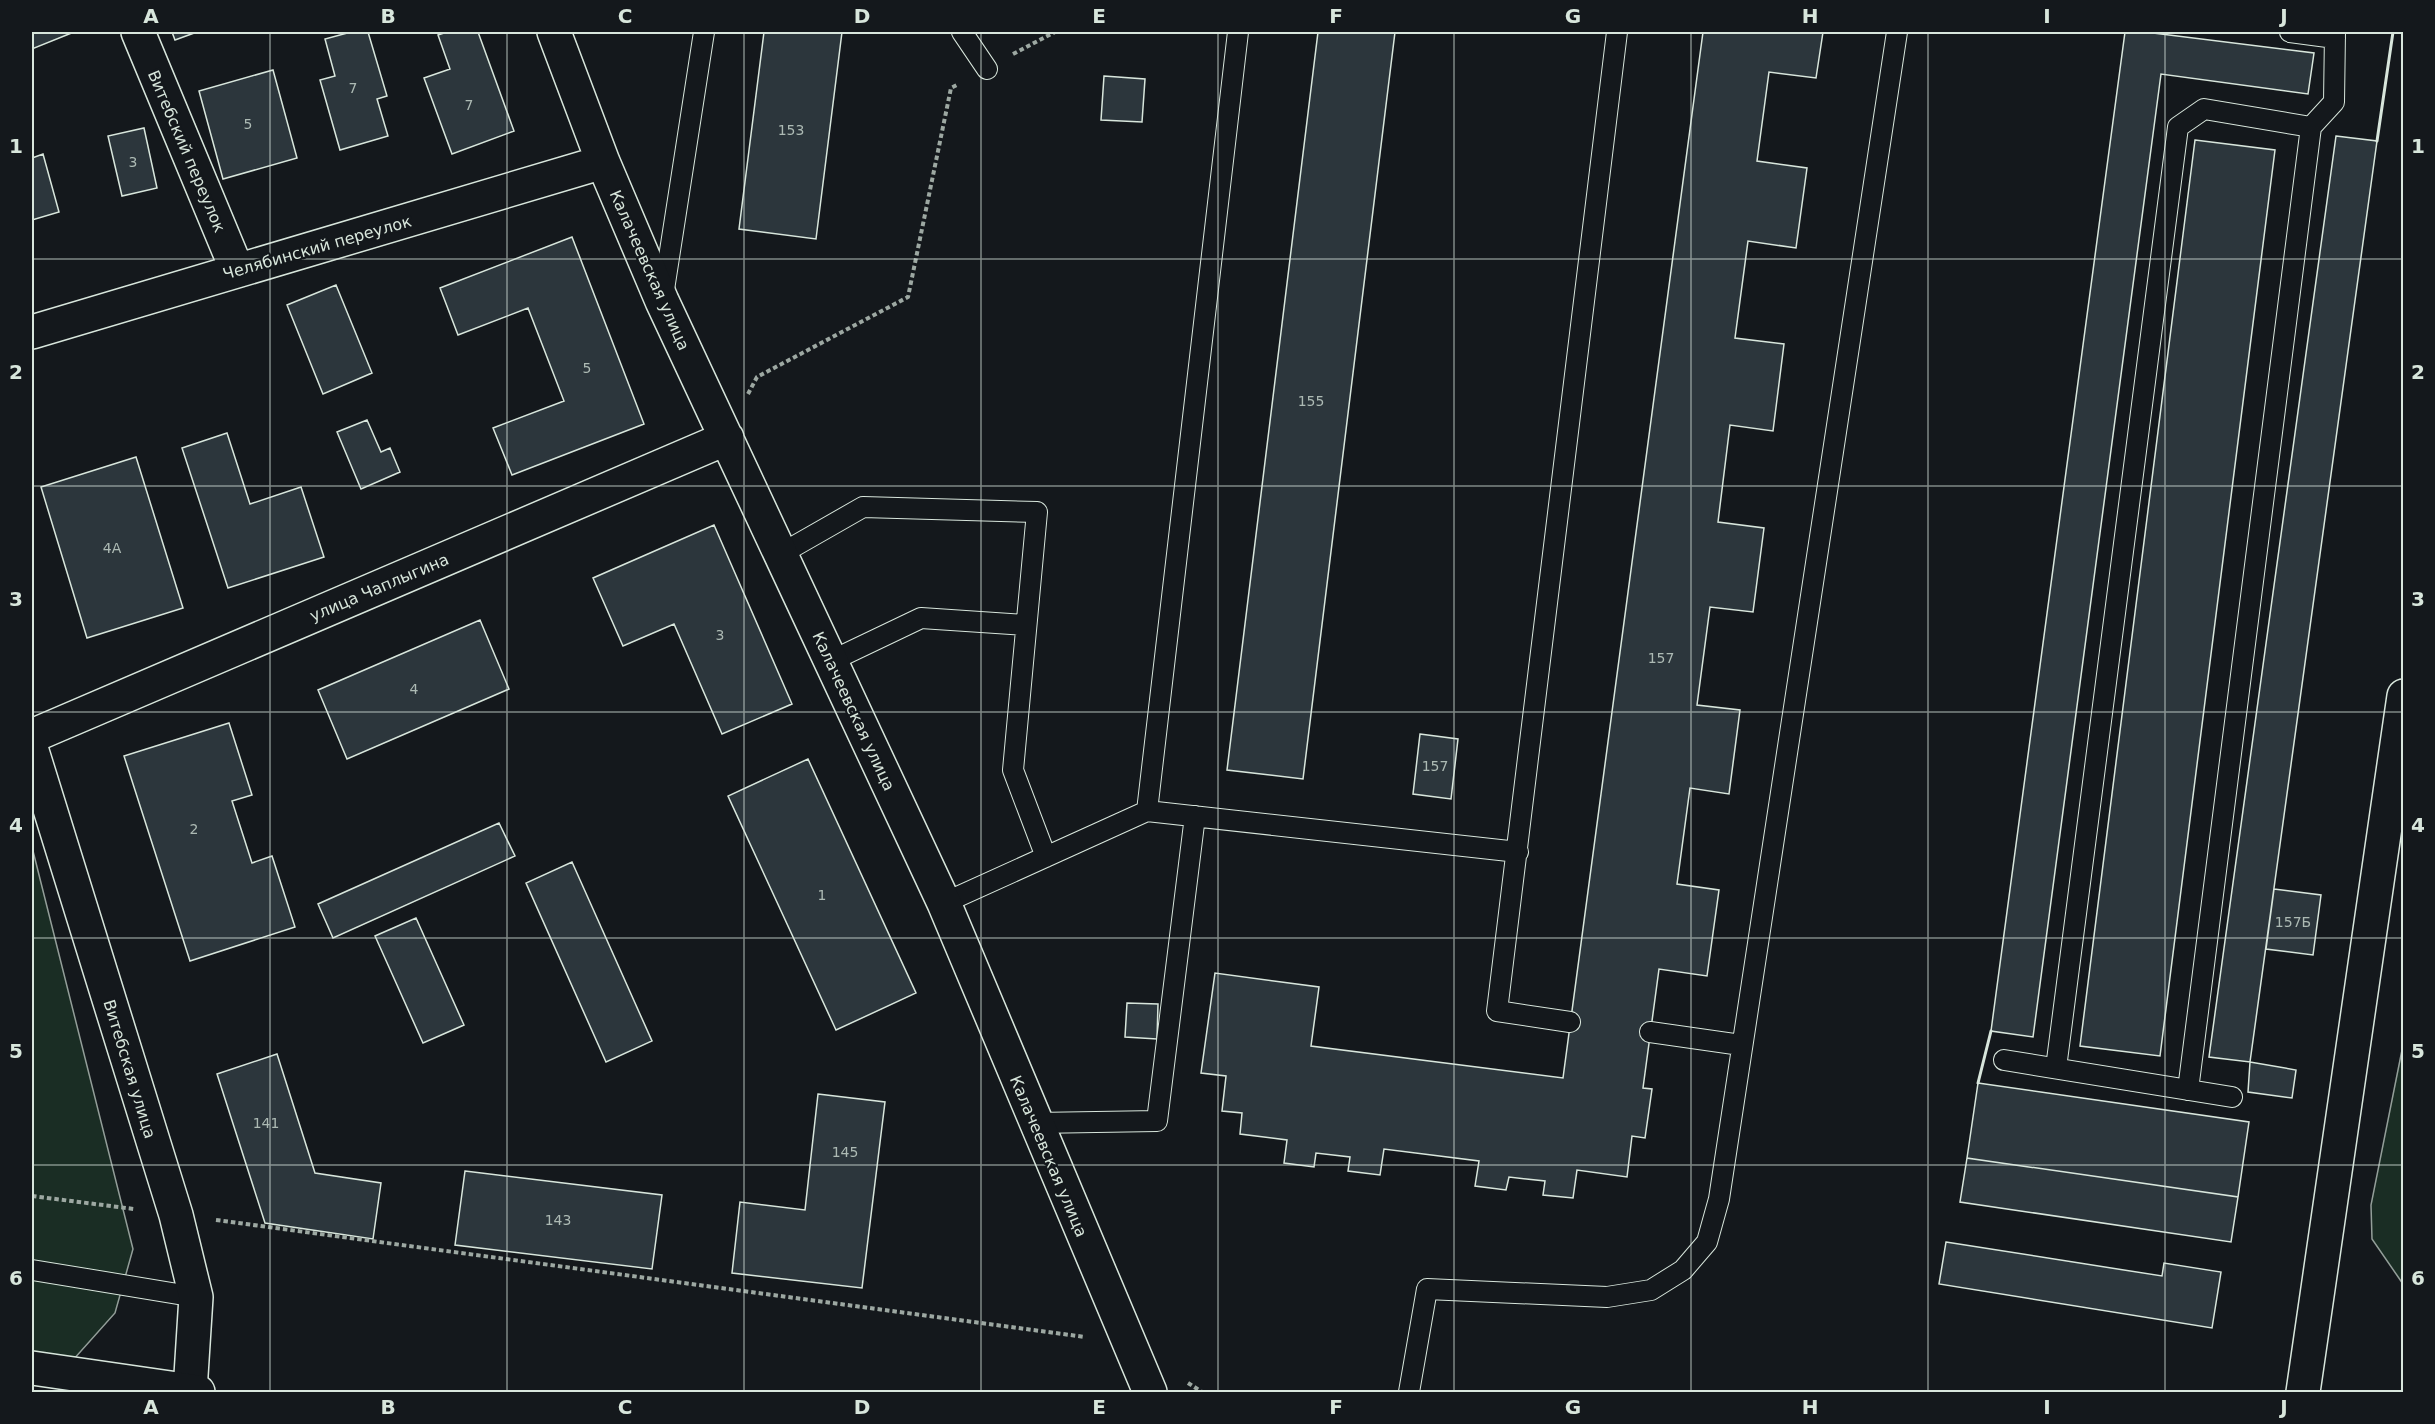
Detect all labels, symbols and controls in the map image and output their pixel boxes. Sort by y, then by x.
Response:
text: A [143,4,159,28]
text: B [380,4,396,28]
text: C [618,4,632,28]
text: D [854,4,870,28]
text: E [1092,4,1106,28]
text: F [1329,4,1343,28]
text: G [1565,4,1581,28]
text: H [1802,4,1818,28]
text: I [2043,4,2051,28]
text: J [2278,4,2288,28]
street label: Витебский переулок [144,67,229,235]
house number: 7 [349,80,357,96]
house number: 7 [465,97,473,113]
house number: 5 [244,116,252,132]
house number: 153 [778,122,804,138]
text: 1 [9,134,23,158]
text: 1 [2411,134,2425,158]
house number: 3 [129,154,137,170]
street label: Калачеевская улица [606,187,694,353]
street label: Челябинский переулок [221,211,414,284]
text: 2 [9,360,23,384]
house number: 5 [583,360,591,376]
text: 2 [2411,360,2425,384]
house number: 155 [1298,393,1324,409]
house number: 4А [103,540,122,556]
street label: улица Чаплыгина [307,550,452,625]
text: 3 [9,587,23,611]
text: 3 [2411,587,2425,611]
house number: 3 [716,627,724,643]
street label: Калачеевская улица [808,629,899,794]
house number: 157 [1648,650,1674,666]
house number: 4 [410,681,419,697]
house number: 157 [1422,758,1448,774]
text: 4 [9,813,23,837]
text: 4 [2411,813,2425,837]
house number: 2 [190,821,198,837]
house number: 1 [818,887,826,903]
house number: 157Б [2275,914,2311,930]
street label: Витебская улица [99,997,160,1141]
text: 5 [9,1039,23,1063]
text: 5 [2411,1039,2425,1063]
street label: Калачеевская улица [1006,1073,1091,1240]
house number: 141 [253,1115,279,1131]
house number: 145 [832,1144,858,1160]
house number: 143 [545,1212,571,1228]
text: 6 [9,1266,23,1290]
text: 6 [2411,1266,2425,1290]
text: A [143,1395,159,1419]
text: B [380,1395,396,1419]
text: C [618,1395,632,1419]
text: D [854,1395,870,1419]
text: E [1092,1395,1106,1419]
text: F [1329,1395,1343,1419]
text: G [1565,1395,1581,1419]
text: H [1802,1395,1818,1419]
text: I [2043,1395,2051,1419]
text: J [2278,1395,2288,1419]

